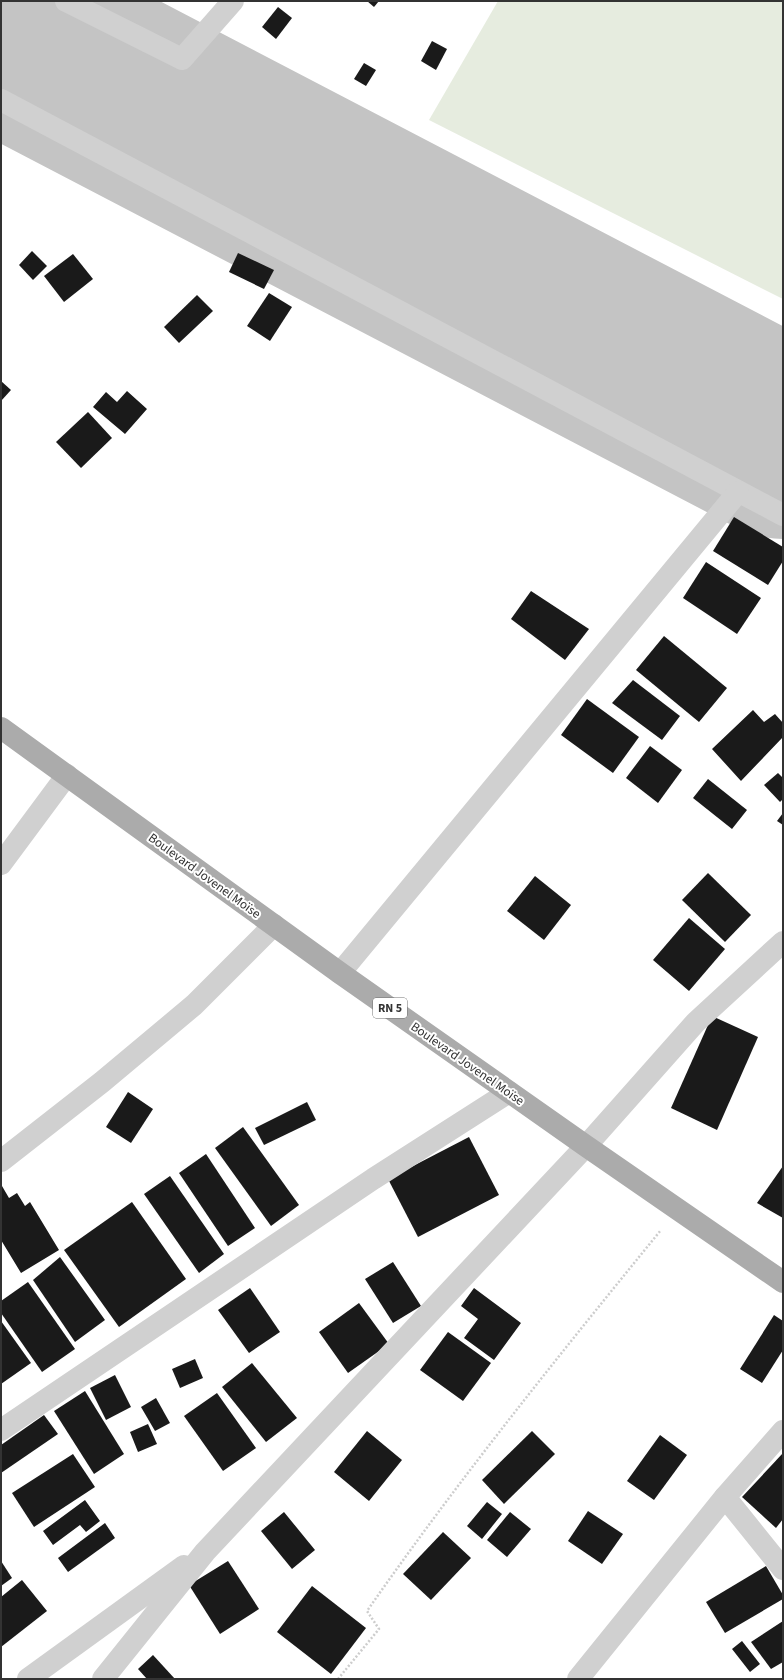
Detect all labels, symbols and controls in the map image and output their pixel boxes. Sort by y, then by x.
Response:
street label: Boulevard Jovenel Moïse [145,829,264,923]
road number: RN 5 [373,998,407,1018]
street label: Boulevard Jovenel Moïse [407,1018,528,1110]

